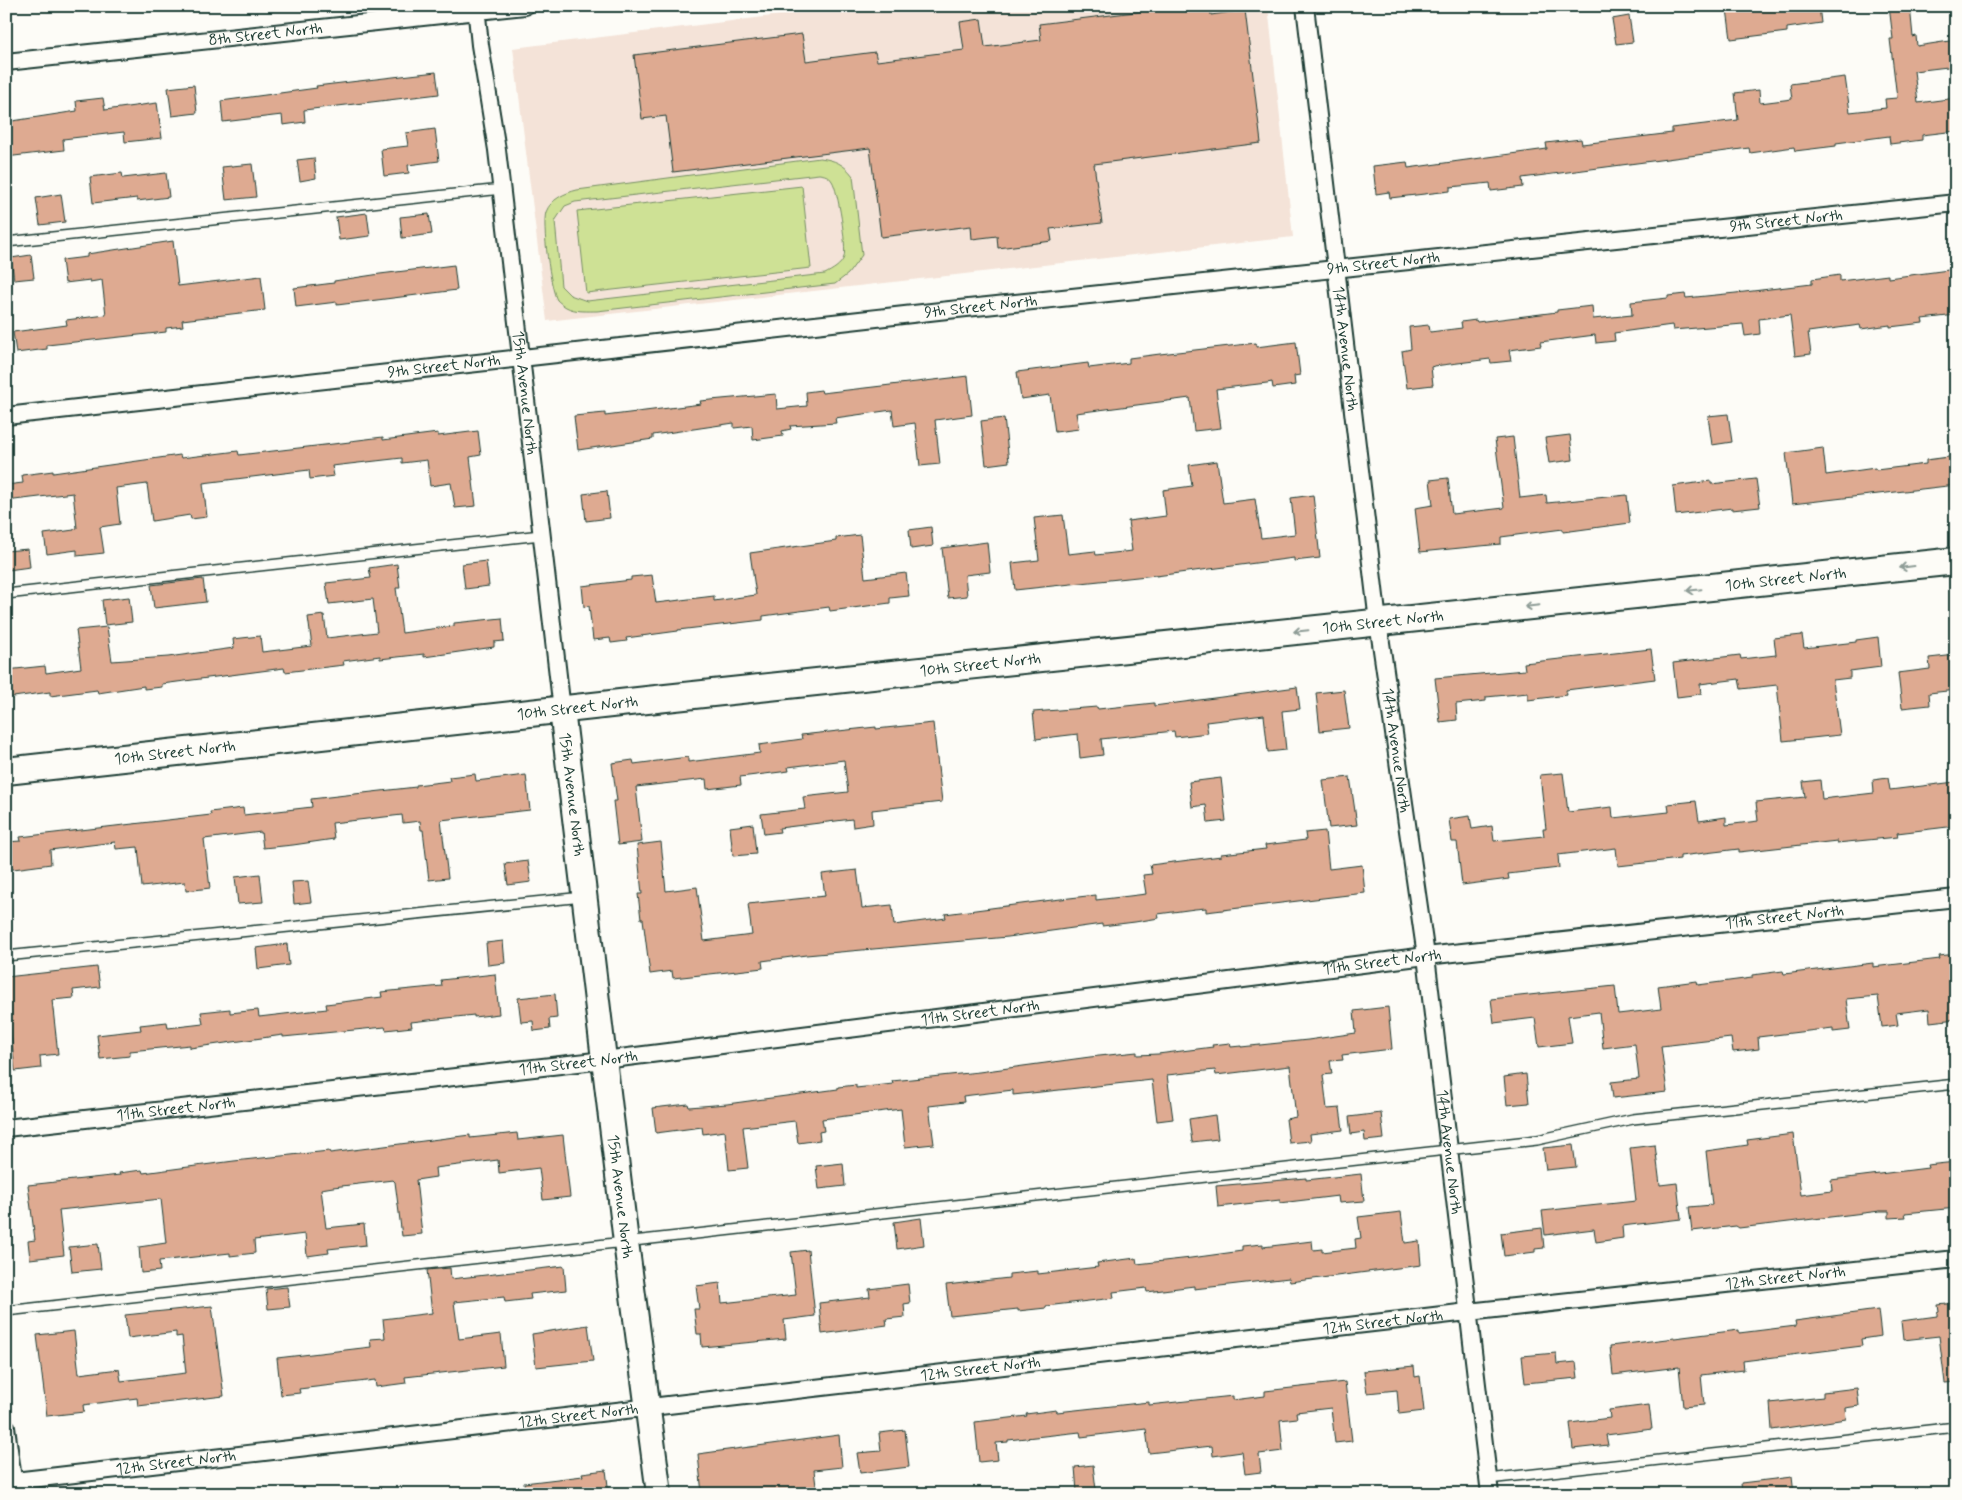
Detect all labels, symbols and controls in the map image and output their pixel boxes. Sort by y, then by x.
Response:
street label: 8th Street North [207,17,324,51]
street label: 9th Street North [1729,204,1844,237]
street label: 9th Street North [1326,247,1441,279]
street label: 14th Avenue North [1328,285,1363,412]
street label: 9th Street North [923,290,1038,323]
street label: 15th Avenue North [508,330,543,456]
street label: 9th Street North [387,349,502,383]
street label: 10th Street North [1724,562,1847,596]
one-way arrow [1900,562,1916,572]
one-way arrow [1686,585,1702,595]
one-way arrow [1524,602,1540,611]
street label: 10th Street North [1321,605,1445,639]
one-way arrow [1293,626,1309,636]
street label: 10th Street North [918,648,1042,682]
street label: 14th Avenue North [1377,687,1416,814]
street label: 10th Street North [516,691,639,725]
street label: 15th Avenue North [554,731,590,858]
street label: 10th Street North [113,735,237,769]
street label: 11th Street North [1724,900,1845,934]
street label: 11th Street North [1321,944,1443,980]
street label: 11th Street North [919,994,1041,1030]
street label: 11th Street North [518,1045,639,1080]
street label: 14th Avenue North [1431,1088,1467,1216]
street label: 11th Street North [115,1091,237,1126]
street label: 15th Avenue North [603,1133,639,1260]
street label: 12th Street North [1724,1261,1847,1295]
street label: 12th Street North [1321,1304,1444,1339]
street label: 12th Street North [919,1351,1042,1386]
street label: 12th Street North [517,1398,640,1433]
street label: 12th Street North [114,1445,237,1480]

